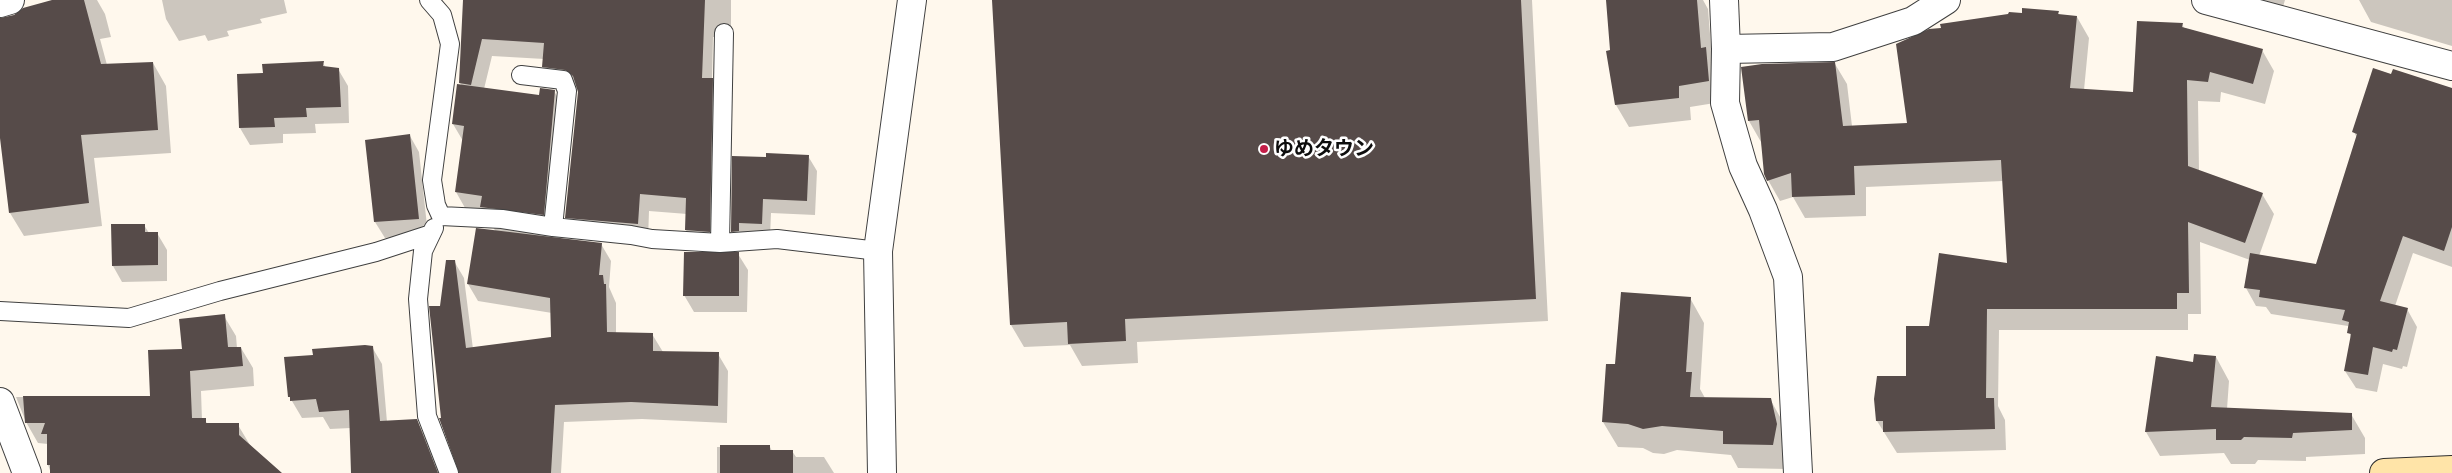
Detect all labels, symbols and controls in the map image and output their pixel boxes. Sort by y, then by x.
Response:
place label: ゆめタウン [1274,137,1374,161]
marker: ゆめタウン [1258,143,1270,155]

